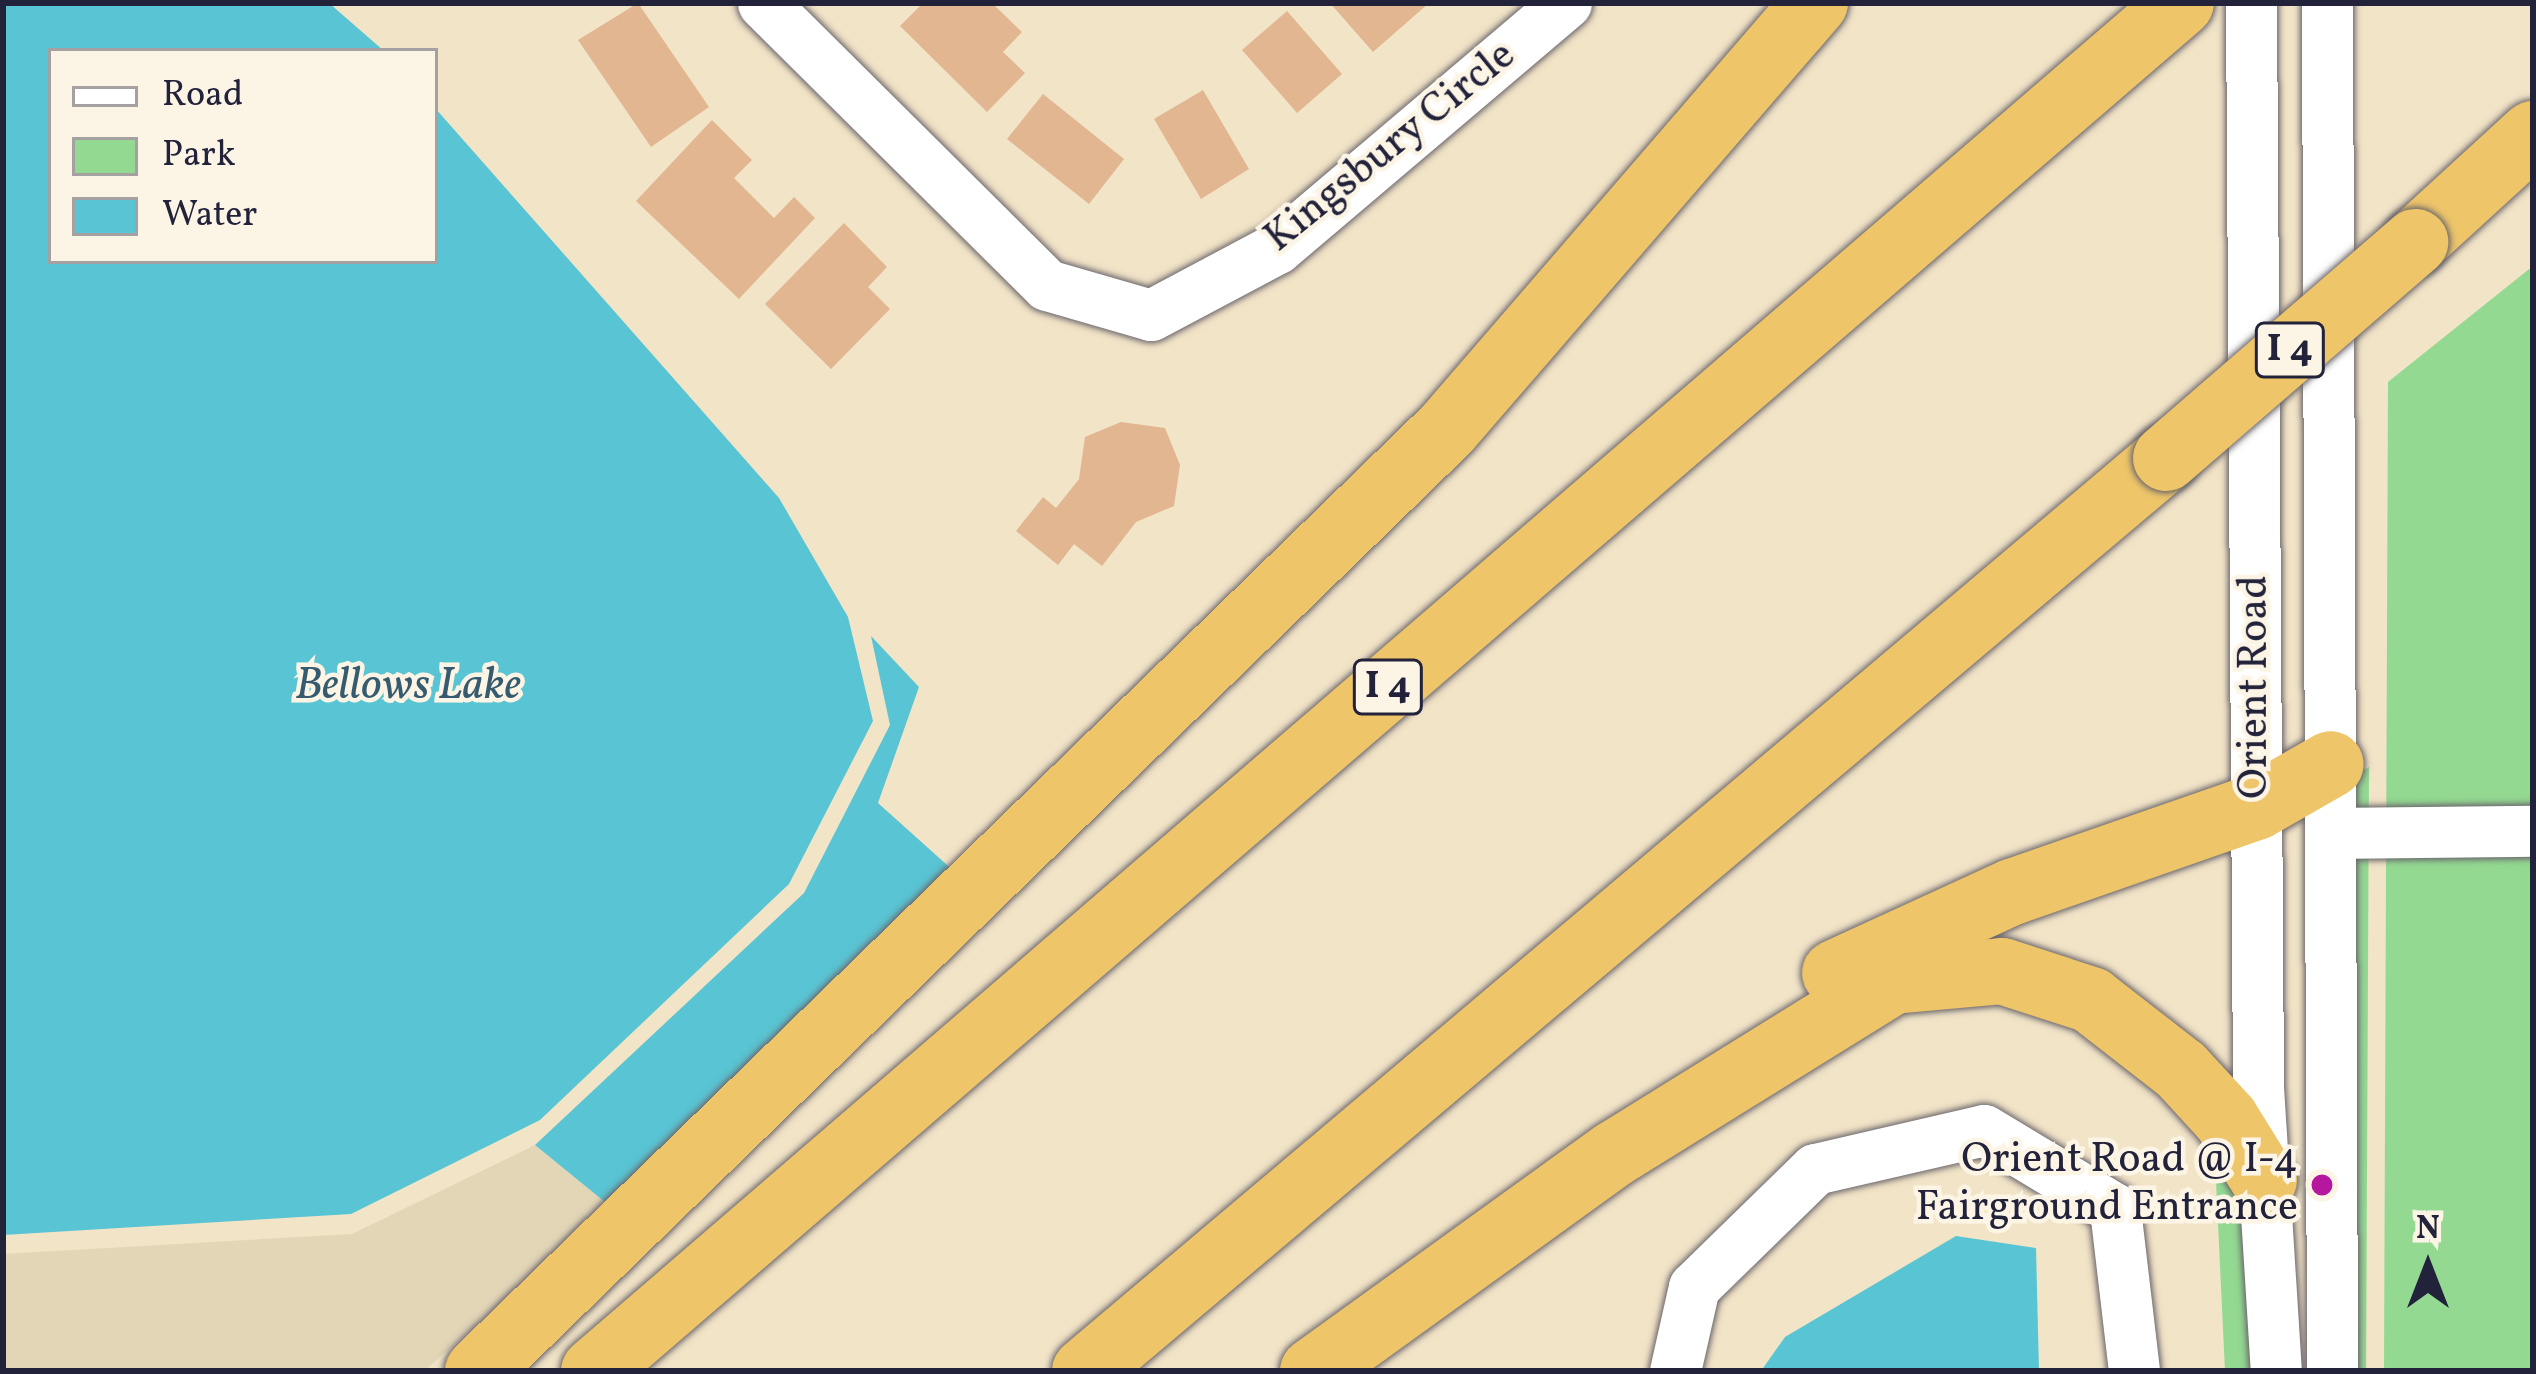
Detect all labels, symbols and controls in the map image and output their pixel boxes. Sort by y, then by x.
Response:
street label: Kingsbury Circle [1255,31,1527,265]
legend [48,48,438,264]
text: Road [162,71,243,121]
text: Park [162,131,236,181]
text: Water [162,191,257,241]
road number: I 4 [2254,317,2326,383]
street label: Orient Road [2231,575,2281,799]
road number: I 4 [1352,654,1424,720]
water label: Bellows Lake [295,660,521,714]
place label: Orient Road @ I-4 Fairground Entrance [1916,1136,2298,1234]
marker: Orient Road @ I-4 Fairground Entrance [2309,1172,2335,1198]
north arrow [2368,1206,2488,1326]
text: N [2416,1207,2440,1253]

